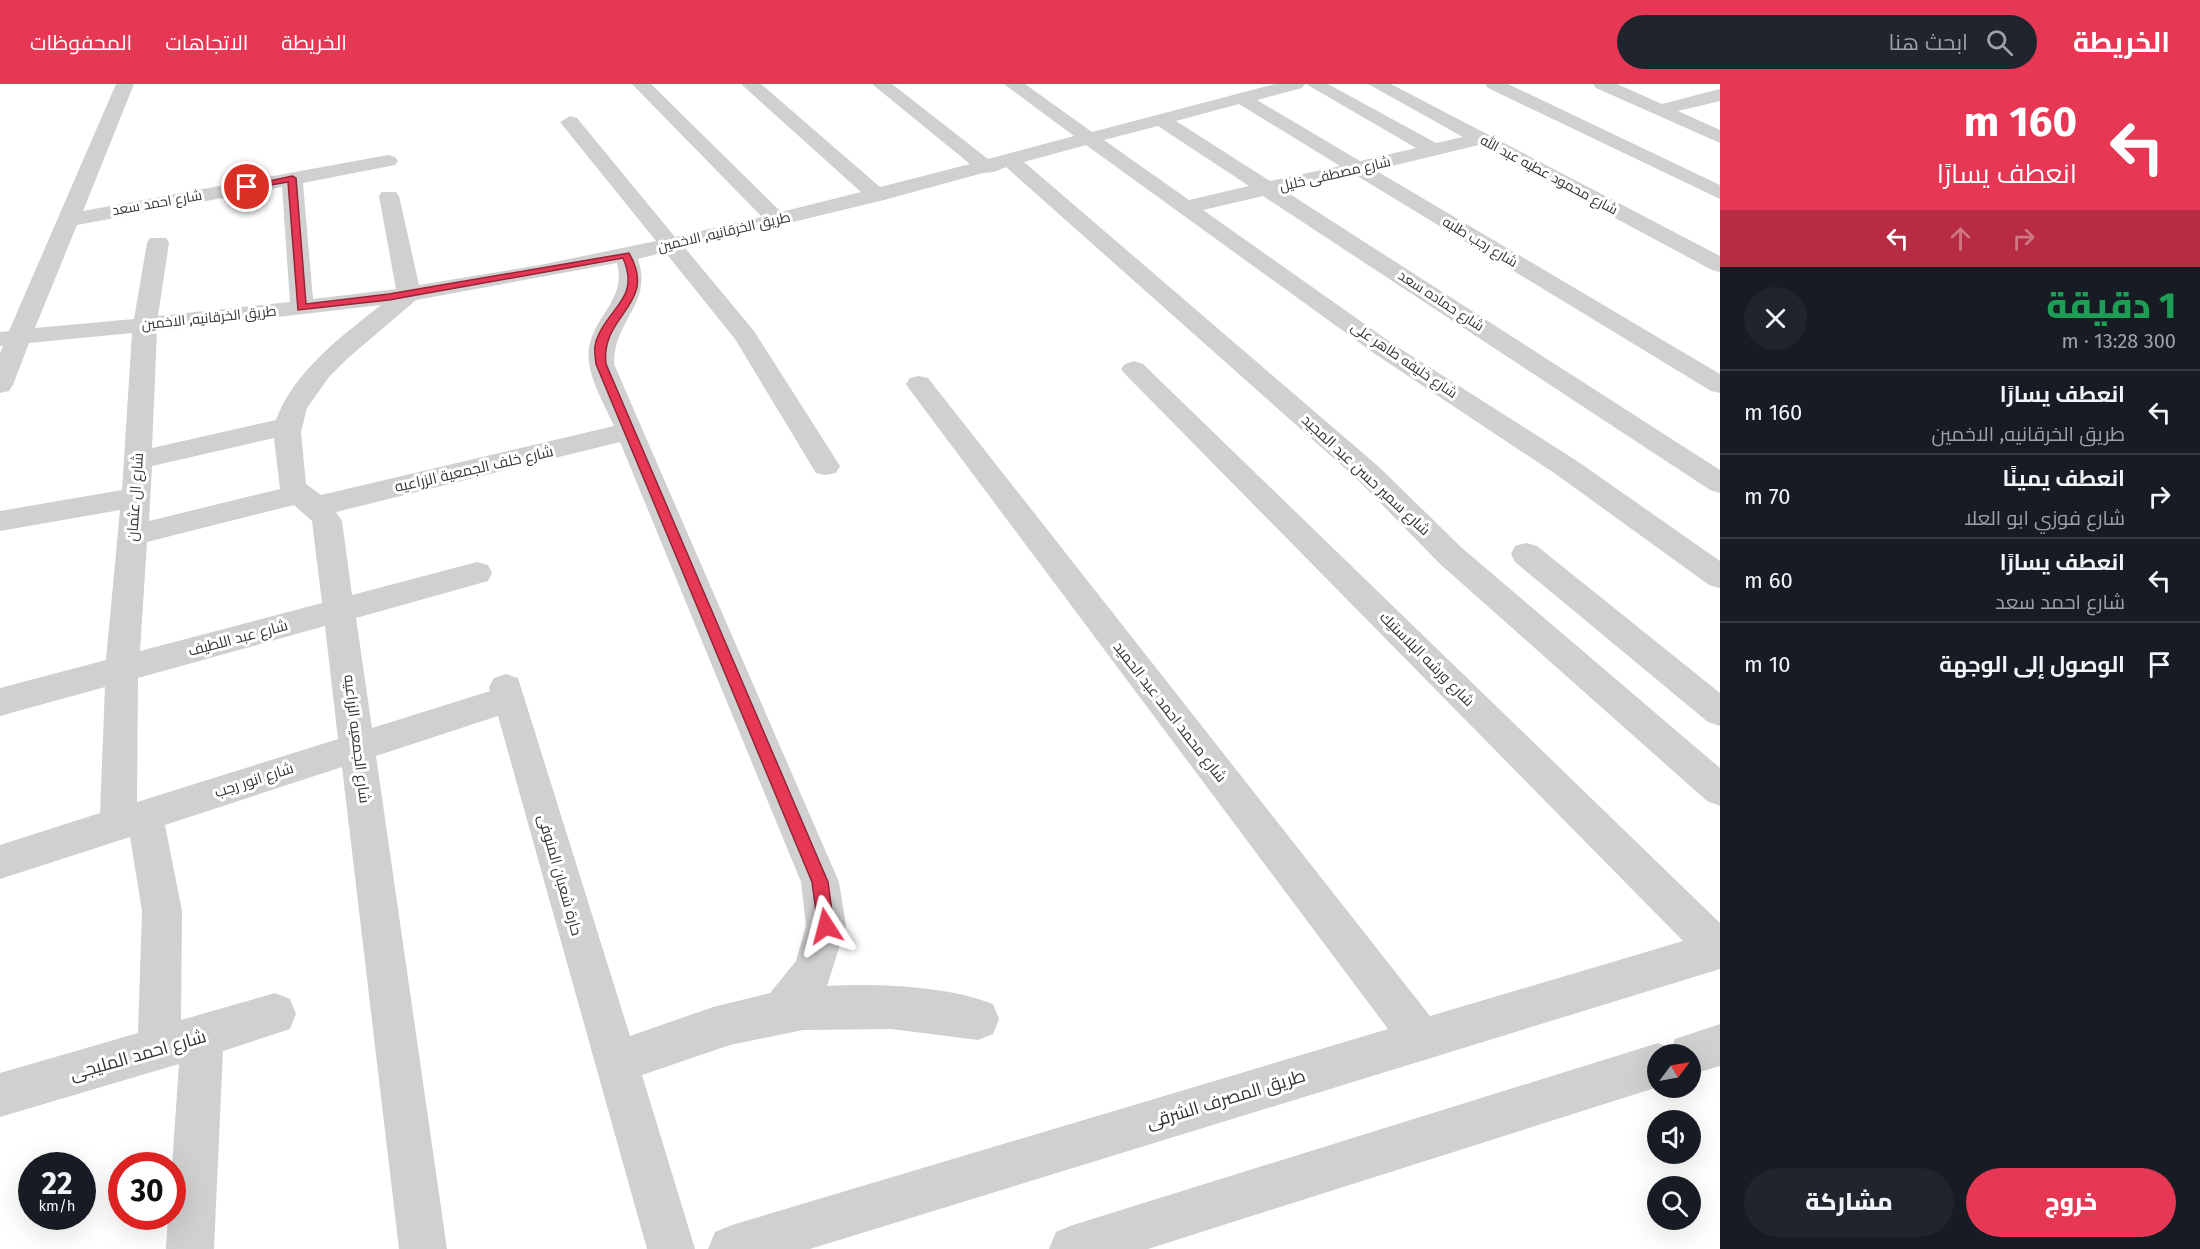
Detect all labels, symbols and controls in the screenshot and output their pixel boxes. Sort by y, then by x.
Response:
search box [1617,15,2037,69]
icon: search [1983,26,2016,59]
text: الخريطة [2073,26,2170,59]
text: ابحث هنا [1889,29,1968,56]
text: المحفوظات [30,30,132,56]
text: الاتجاهات [165,30,248,56]
text: الخريطة [281,30,347,56]
text: 160 m [1964,97,2077,147]
icon: left [2098,108,2176,186]
street label: شارع محمود عطيه عبد الله [1477,131,1621,218]
street label: شارع مصطفى خليل [1278,153,1392,195]
text: انعطف يسارًا [1937,158,2077,190]
pin [221,161,272,212]
icon: arrive [230,170,263,203]
street label: شارع احمد سعد [111,187,203,219]
street label: طريق الخرقانيه, الاخمين [656,208,792,256]
street label: شارع رجب طلبه [1439,213,1521,271]
icon: left [1881,222,1914,255]
icon: ahead [1944,222,1977,255]
icon: right [2007,222,2040,255]
street label: شارع حماده سعد [1395,267,1487,335]
text: 1 دقيقة [2046,284,2176,328]
button: close [1744,287,1807,350]
street label: طريق الخرقانيه, الاخمين [141,302,277,334]
street label: شارع خليفه طاهر على [1348,318,1460,402]
text: 300 m · 13:28 [2061,329,2176,353]
text: انعطف يسارًا [2000,381,2125,408]
icon: left [2143,396,2176,429]
text: 160 m [1744,399,1802,426]
street label: شارع سمير حسن عبد المجيد [1297,411,1434,541]
text: طريق الخرقانيه, الاخمين [1931,422,2125,446]
street label: شارع خلف الجمعية الزراعيه [393,442,556,498]
street label: شارع ال عثمان [123,452,149,542]
text: انعطف يمينًا [2003,465,2125,492]
icon: right [2143,480,2176,513]
text: 70 m [1744,483,1790,510]
text: شارع فوزي ابو العلا [1964,506,2125,530]
text: انعطف يسارًا [2000,549,2125,576]
icon: left [2143,564,2176,597]
text: 60 m [1744,567,1793,594]
text: شارع احمد سعد [1995,590,2125,614]
street label: شارع ورشه البلاستيك [1375,608,1478,711]
street label: شارع عبد اللطيف [186,616,290,662]
street label: شارع محمد احمد عبد الحميد [1108,638,1230,787]
icon: arrive [2143,648,2176,681]
text: 10 m [1744,651,1791,678]
text: الوصول إلى الوجهة [1939,651,2125,678]
street label: شارع الجمعيه الزراعيه [338,674,374,805]
street label: شارع انور رجب [212,759,296,803]
street label: حارة شعبان المنوفى [533,812,586,938]
position arrow [794,894,858,958]
street label: شارع احمد المليجى [67,1025,209,1086]
north arrow [1647,1044,1701,1098]
map controls [1647,1044,1701,1230]
street label: طريق المصرف الشرقى [1144,1064,1308,1135]
button: sound [1647,1110,1701,1164]
speed limit sign: 30 [108,1152,186,1230]
text: 22 [41,1166,73,1202]
button: مشاركة [1744,1168,1954,1237]
button: خروج [1966,1168,2176,1237]
button: search [1647,1176,1701,1230]
text: km/h [38,1197,76,1215]

